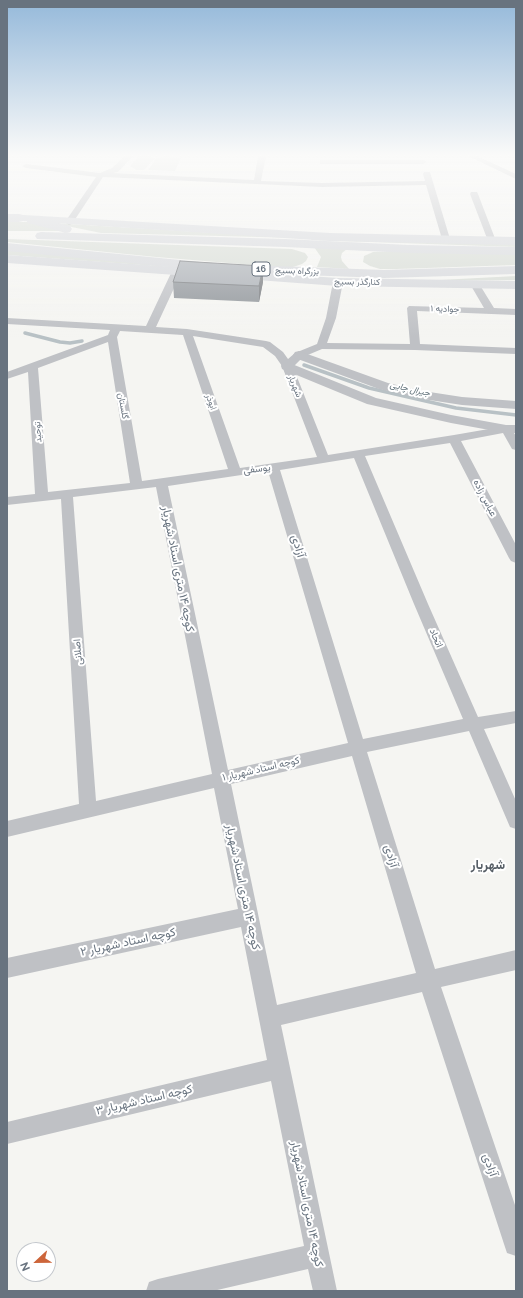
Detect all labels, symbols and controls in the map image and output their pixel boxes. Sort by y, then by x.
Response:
road number: 16 [252,262,270,276]
street label: بزرگراه بسیج [275,265,319,277]
street label: کنارگذر بسیج [334,276,380,288]
street label: جوادیه ۱ [430,303,460,315]
street label: شهریار [286,373,304,399]
water label: جیرال چایی [389,379,431,399]
street label: گلستان [115,392,131,420]
street label: ابوذر [203,393,219,411]
street label: توحید [32,421,44,443]
street label: یوسفی [243,461,271,477]
street label: عباس زاده [471,477,499,519]
street label: کوچه ۱۴ متری استاد شهریار [159,505,197,633]
street label: آزادی [288,533,308,559]
street label: اتحاد [427,627,445,649]
street label: اصلانی [71,639,85,665]
street label: کوچه استاد شهریار ۱ [221,754,301,784]
street label: کوچه ۱۴ متری استاد شهریار [223,823,263,951]
street label: آزادی [381,843,401,869]
district label: شهریار [471,857,505,873]
street label: کوچه استاد شهریار ۲ [79,925,177,959]
street label: کوچه استاد شهریار ۳ [94,1082,194,1118]
street label: کوچه ۱۴ متری استاد شهریار [288,1140,326,1268]
street label: آزادی [479,1152,501,1178]
north arrow [16,1242,56,1282]
text: N [18,1260,33,1273]

